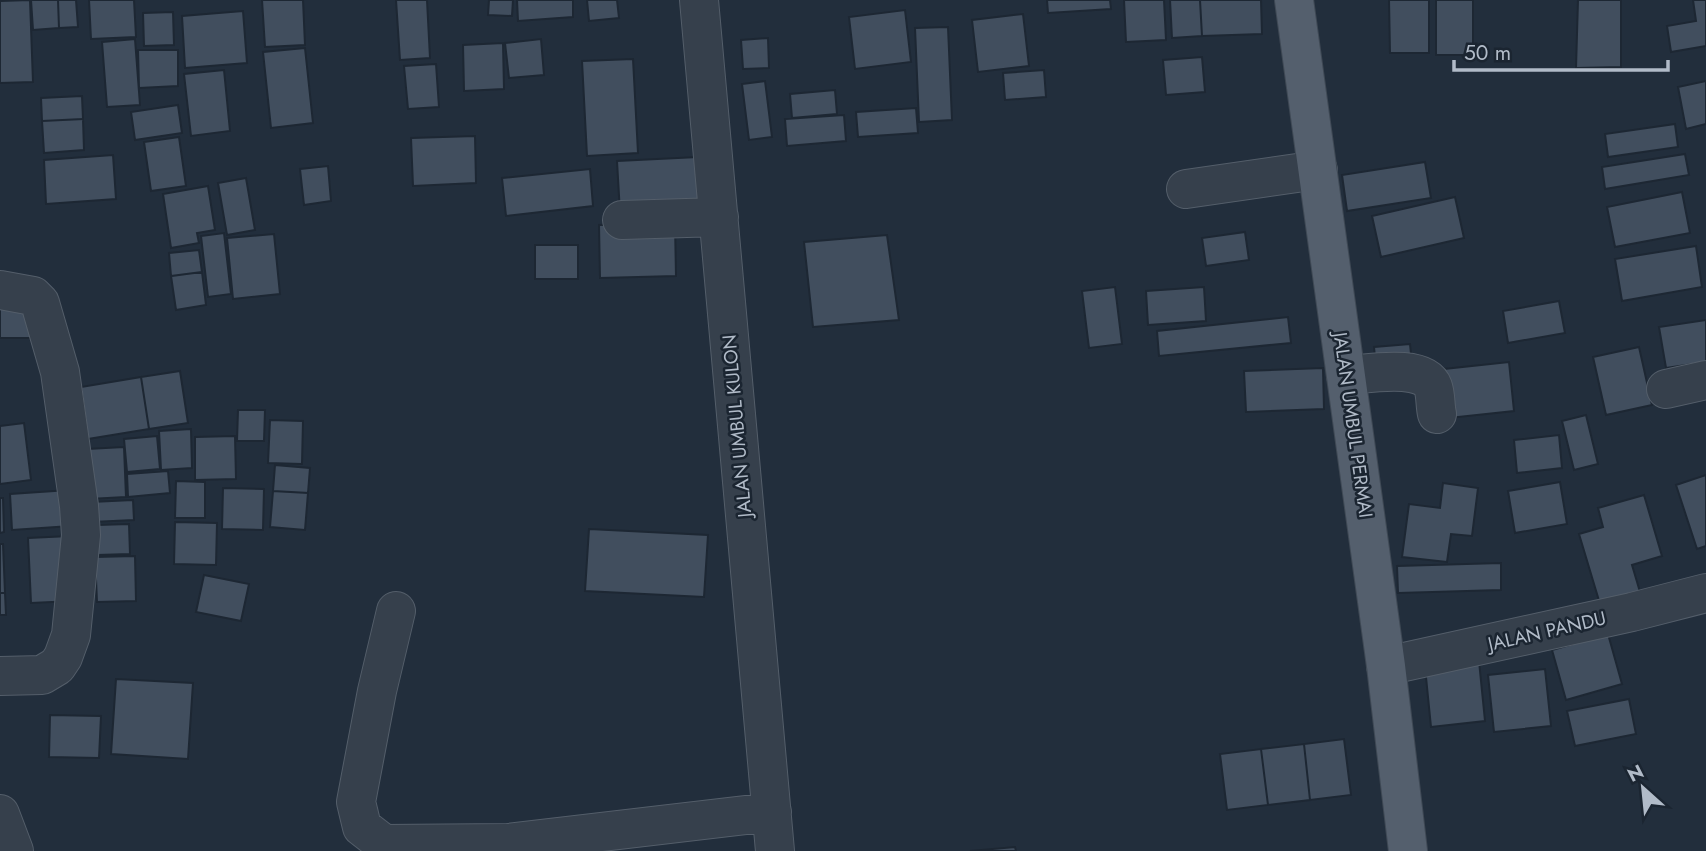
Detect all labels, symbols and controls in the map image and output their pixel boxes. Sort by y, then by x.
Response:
scale bar [1454,28,1668,72]
text: 50 m [1464,38,1511,68]
street label: JALAN UMBUL PERMAI [1326,327,1379,520]
street label: JALAN UMBUL KULON [716,333,759,522]
street label: JALAN PANDU [1482,604,1609,658]
north arrow [1608,753,1678,823]
text: N [1623,758,1648,789]

